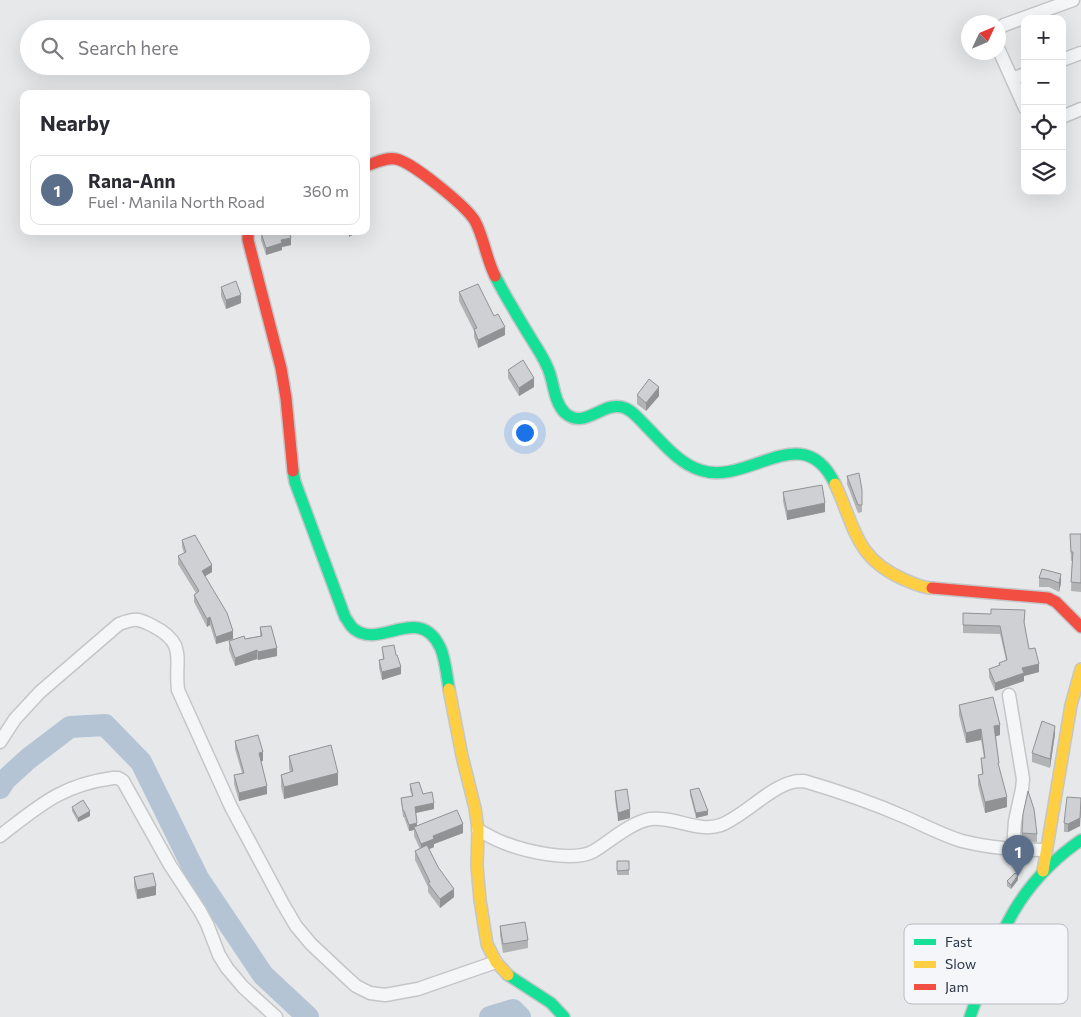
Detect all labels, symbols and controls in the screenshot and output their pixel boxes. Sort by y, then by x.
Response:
north arrow [961,15,1006,60]
map controls [1021,15,1066,195]
button: + [1021,15,1066,60]
search box [20,20,370,75]
icon: search [38,34,66,62]
text: Search here [78,36,178,59]
button: − [1021,60,1066,105]
button: locate [1021,105,1066,150]
text: Nearby [40,110,110,135]
button: layers [1021,150,1066,195]
text: Rana-Ann [88,169,175,192]
text: 1 [53,181,61,200]
text: 360 m [303,181,349,200]
text: Fuel · Manila North Road [88,192,265,211]
your location [512,420,538,446]
pin: 1 [1002,835,1034,876]
legend [904,924,1068,1004]
text: Fast [945,933,972,950]
text: Slow [945,955,976,972]
text: Jam [945,978,969,995]

